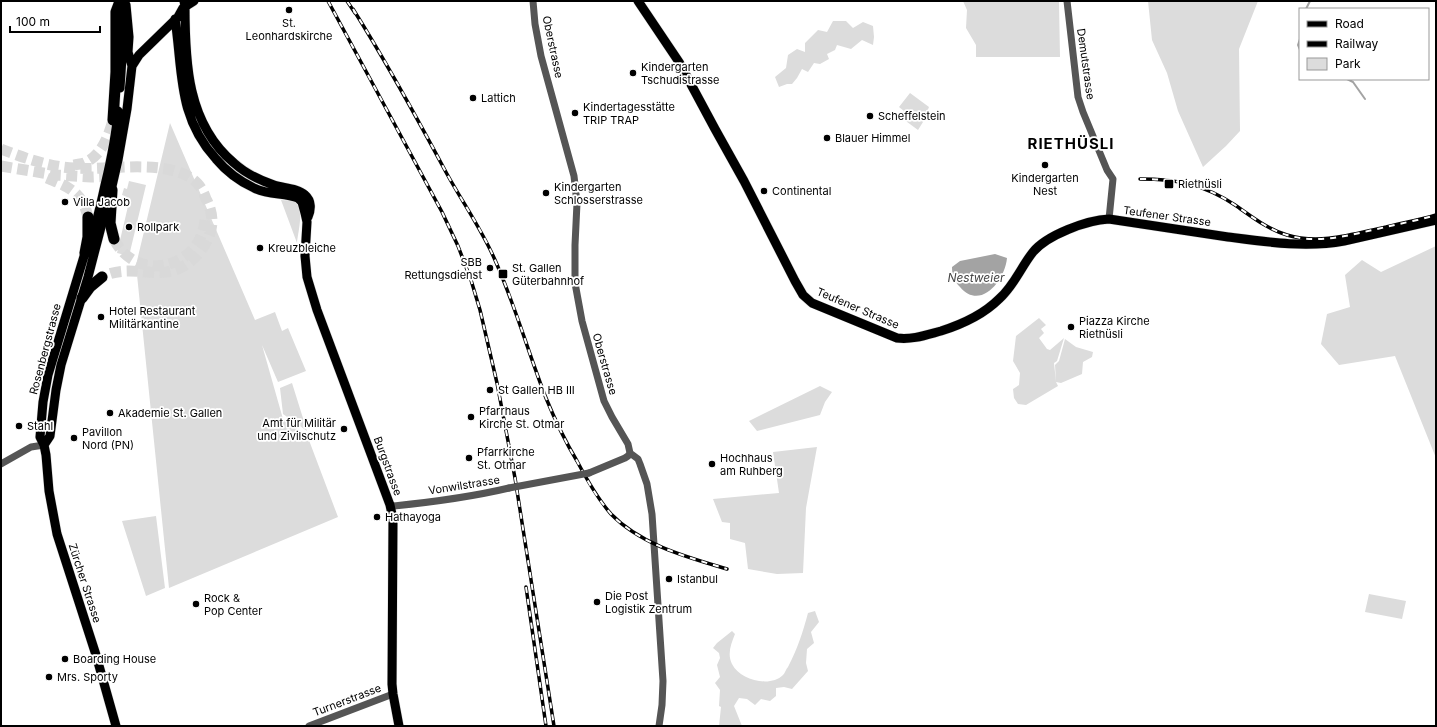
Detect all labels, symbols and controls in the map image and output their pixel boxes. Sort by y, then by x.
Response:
marker: St. Leonhardskirche [284,5,294,15]
scale bar [10,8,100,34]
legend [1299,8,1429,80]
text: 100 m [16,14,50,29]
street label: Oberstrasse [540,15,566,79]
place label: St. Leonhardskirche [246,16,332,43]
text: Road [1335,16,1364,31]
street label: Demutstrasse [1074,28,1098,100]
text: Railway [1335,36,1379,51]
text: Park [1335,56,1361,71]
place label: Kindergarten Tschudistrasse [641,60,720,87]
marker: Kindergarten Tschudistrasse [628,68,638,78]
place label: Lattich [481,91,516,105]
marker: Lattich [468,93,478,103]
place label: Kindertagesstätte TRIP TRAP [583,100,675,127]
marker: Kindertagesstätte TRIP TRAP [570,108,580,118]
place label: Scheffelstein [878,109,946,123]
marker: Scheffelstein [865,111,875,121]
place label: Blauer Himmel [835,131,910,145]
marker: Blauer Himmel [822,133,832,143]
district label: RIETHÜSLI [1028,134,1114,153]
marker: Kindergarten Nest [1040,160,1050,170]
place label: Kindergarten Nest [1011,171,1079,198]
place label: Riethüsli [1178,177,1222,191]
marker: Riethüsli [1163,178,1175,190]
place label: Kindergarten Schlosserstrasse [554,180,643,207]
place label: Continental [772,184,831,198]
marker: Continental [759,186,769,196]
marker: Kindergarten Schlosserstrasse [541,188,551,198]
place label: Villa Jacob [73,195,130,209]
marker: Villa Jacob [60,197,70,207]
street label: Teufener Strasse [1122,203,1212,229]
place label: Rollpark [137,220,179,234]
marker: Rollpark [124,222,134,232]
place label: Kreuzbleiche [268,241,336,255]
marker: Kreuzbleiche [255,243,265,253]
place label: SBB Rettungsdienst [404,255,482,282]
place label: St. Gallen Güterbahnhof [512,261,584,288]
marker: SBB Rettungsdienst [485,263,495,273]
marker: St. Gallen Güterbahnhof [497,268,509,280]
water label: Nestweier [947,270,1005,285]
street label: Teufener Strasse [815,284,901,332]
street label: Rosenbergstrasse [26,302,64,396]
place label: Hotel Restaurant Militärkantine [109,304,196,331]
marker: Hotel Restaurant Militärkantine [96,312,106,322]
place label: Piazza Kirche Riethüsli [1079,314,1150,341]
marker: Piazza Kirche Riethüsli [1066,322,1076,332]
street label: Oberstrasse [590,332,620,396]
place label: St Gallen HB III [498,383,575,397]
marker: St Gallen HB III [485,385,495,395]
place label: Pfarrhaus Kirche St. Otmar [479,404,564,431]
place label: Akademie St. Gallen [118,406,222,420]
marker: Akademie St. Gallen [105,408,115,418]
marker: Pfarrhaus Kirche St. Otmar [466,412,476,422]
place label: Amt für Militär und Zivilschutz [257,416,336,443]
place label: Stahl [27,419,53,433]
marker: Stahl [14,421,24,431]
marker: Amt für Militär und Zivilschutz [339,424,349,434]
place label: Pavillon Nord (PN) [82,425,134,452]
marker: Pavillon Nord (PN) [69,433,79,443]
street label: Burgstrasse [371,434,405,498]
place label: Pfarrkirche St. Otmar [477,445,535,472]
place label: Hochhaus am Ruhberg [720,451,783,478]
marker: Pfarrkirche St. Otmar [464,453,474,463]
marker: Hochhaus am Ruhberg [707,459,717,469]
street label: Vonwilstrasse [427,472,501,498]
place label: Hathayoga [385,510,441,524]
marker: Hathayoga [372,512,382,522]
street label: Zürcher Strasse [66,541,104,625]
place label: Istanbul [677,572,718,586]
marker: Istanbul [664,574,674,584]
place label: Die Post Logistik Zentrum [605,589,692,616]
place label: Rock & Pop Center [204,591,262,618]
marker: Die Post Logistik Zentrum [592,597,602,607]
marker: Rock & Pop Center [191,599,201,609]
place label: Boarding House [73,652,156,666]
marker: Boarding House [60,654,70,664]
place label: Mrs. Sporty [57,670,118,684]
marker: Mrs. Sporty [44,672,54,682]
street label: Turnerstrasse [311,681,383,719]

